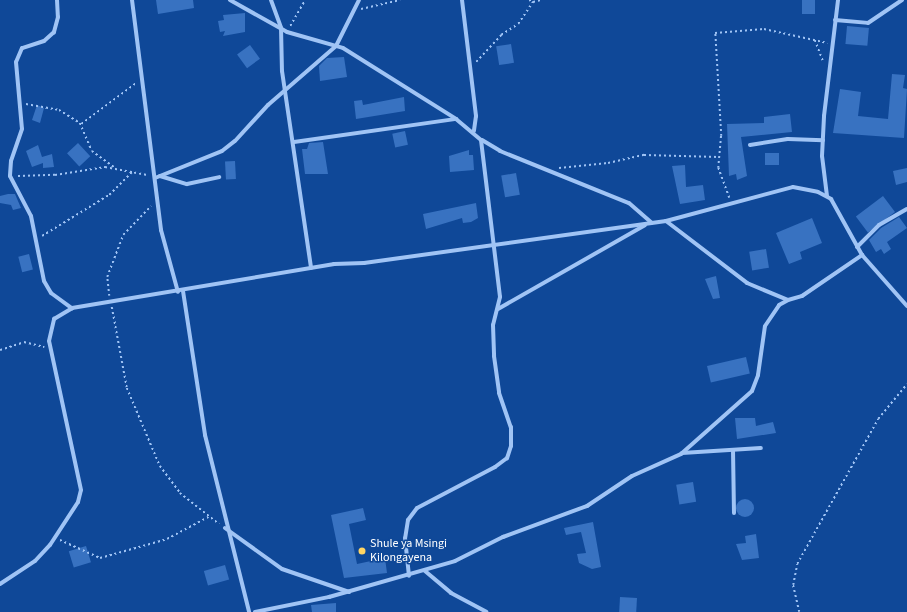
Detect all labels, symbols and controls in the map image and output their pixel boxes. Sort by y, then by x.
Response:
place label: Shule ya Msingi Kilongayena [370,537,447,565]
marker: Shule ya Msingi Kilongayena [357,546,367,556]

